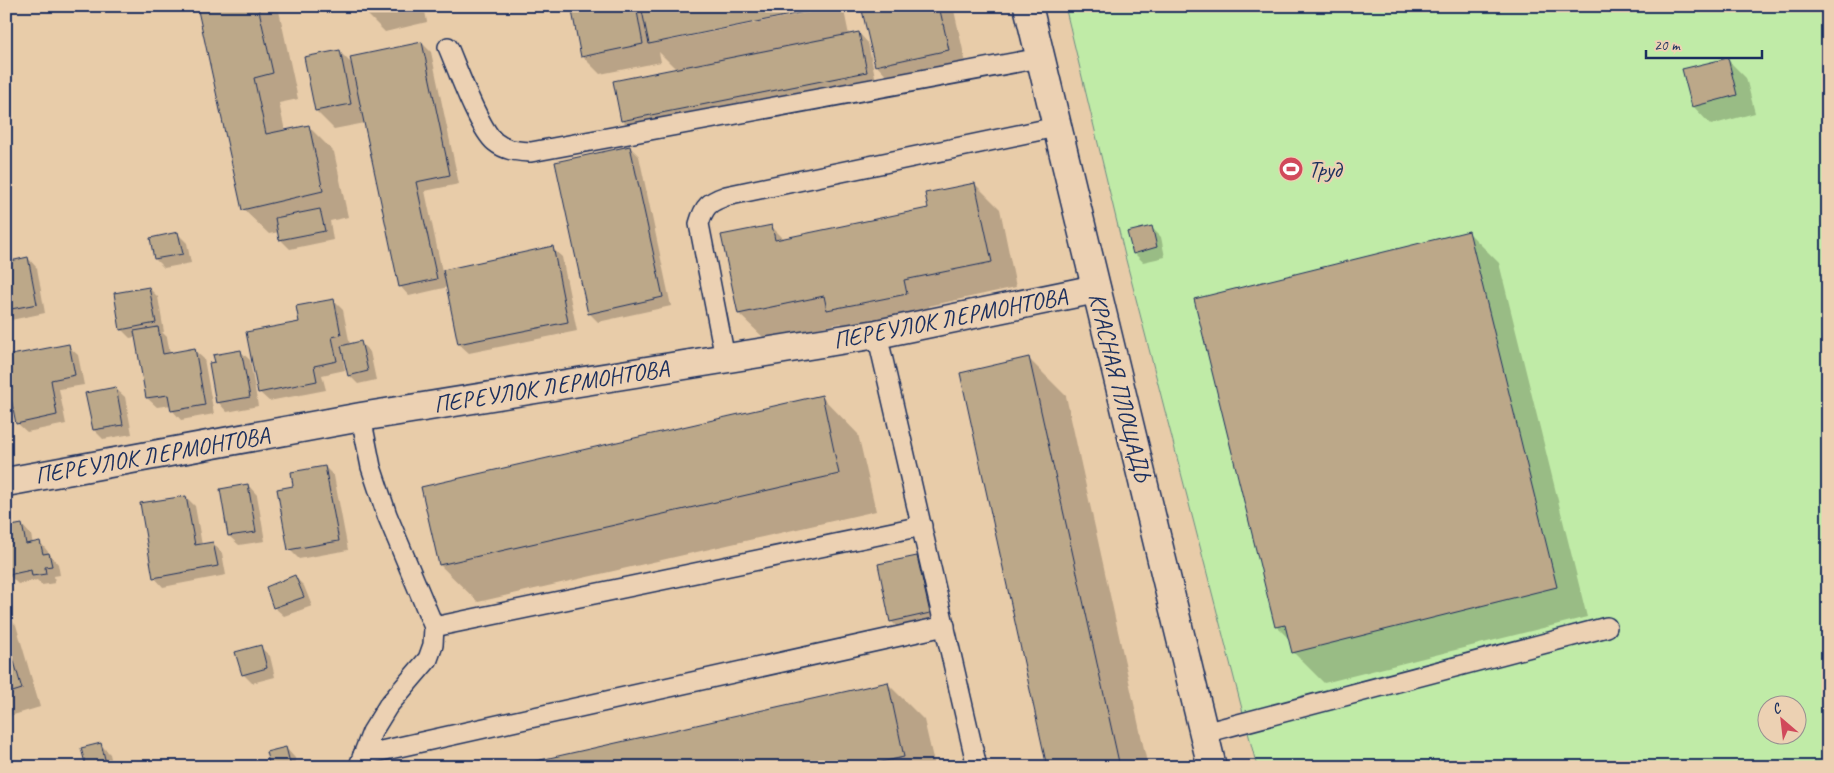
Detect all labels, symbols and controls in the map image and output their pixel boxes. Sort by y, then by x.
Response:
scale bar [1646,28,1763,60]
text: 20 m [1654,36,1681,55]
place label: Труд [1308,154,1344,184]
sports icon: Труд [1278,156,1304,182]
street label: ПЕРЕУЛОК ЛЕРМОНТОВА [831,280,1070,355]
street label: КРАСНАЯ ПЛОЩАДЬ [1082,290,1158,486]
street label: ПЕРЕУЛОК ЛЕРМОНТОВА [431,352,672,419]
street label: ПЕРЕУЛОК ЛЕРМОНТОВА [32,419,272,490]
north arrow [1756,696,1806,746]
text: С [1769,699,1785,718]

